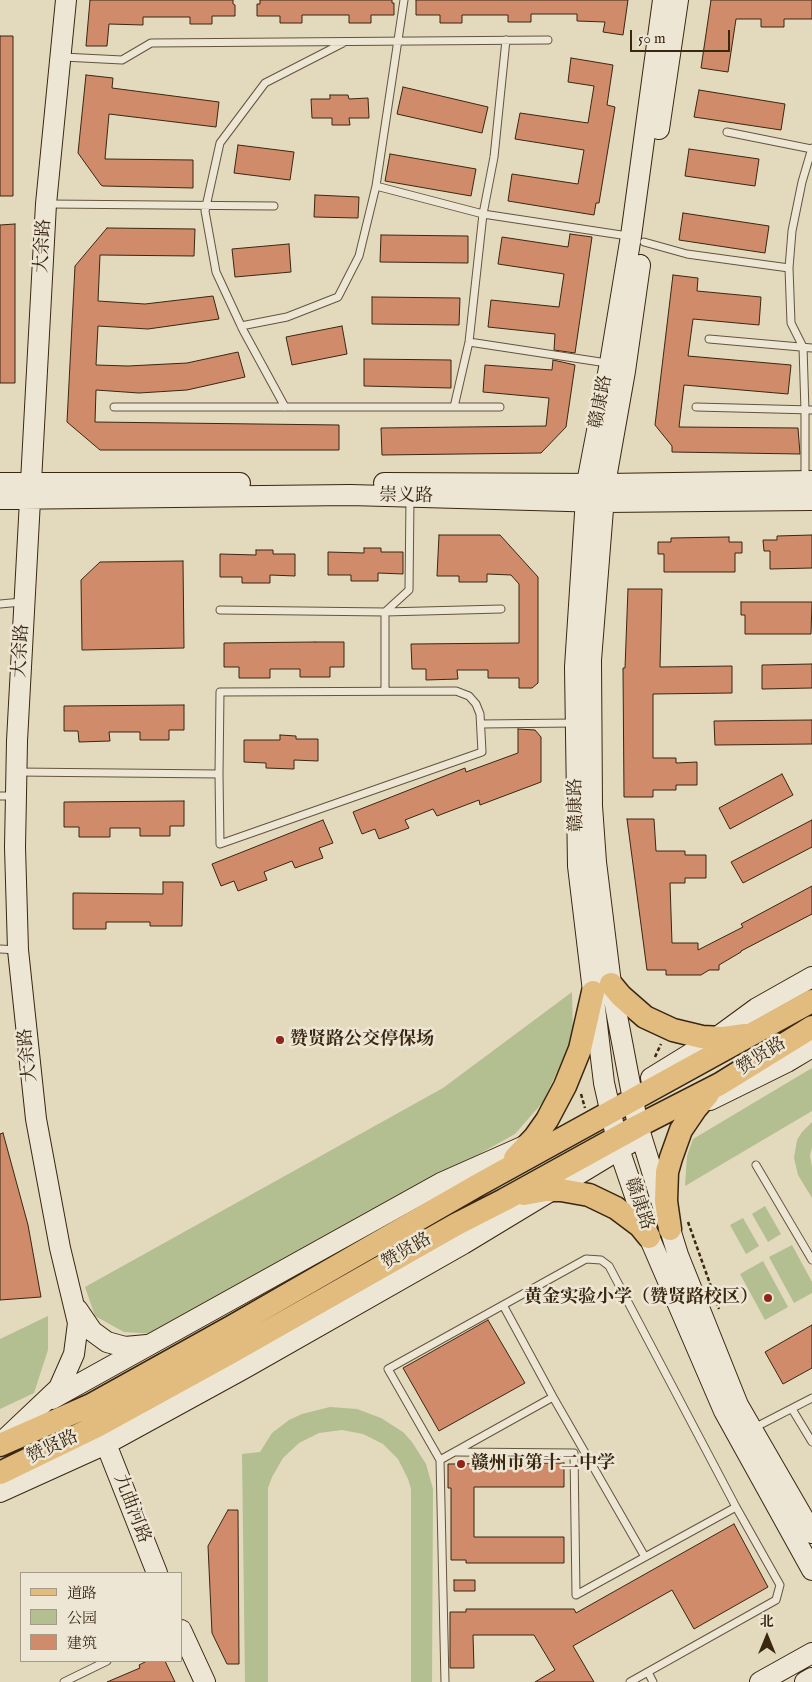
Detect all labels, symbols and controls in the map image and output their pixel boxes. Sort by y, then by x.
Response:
scale bar [632,20,732,52]
text: 50 m [638,29,666,48]
street label: 大余路 [32,218,56,274]
street label: 赣康路 [586,373,618,431]
street label: 崇义路 [379,486,433,508]
street label: 大余路 [10,623,34,679]
street label: 赣康路 [566,778,588,832]
street label: 大余路 [15,1027,43,1083]
place label: 赞贤路公交停保场 [290,1029,434,1051]
marker: 赞贤路公交停保场 [274,1034,286,1046]
street label: 赞贤路 [733,1034,791,1080]
street label: 赣康路 [619,1175,657,1233]
street label: 赞贤路 [378,1229,436,1275]
place label: 黄金实验小学（赞贤路校区） [524,1287,758,1309]
marker: 黄金实验小学（赞贤路校区） [762,1292,774,1304]
street label: 赞贤路 [24,1427,82,1469]
place label: 赣州市第十二中学 [471,1453,615,1475]
marker: 赣州市第十二中学 [455,1458,467,1470]
street label: 九曲河路 [108,1472,154,1546]
legend [20,1572,182,1662]
text: 道路 [67,1584,97,1603]
text: 公园 [67,1609,97,1628]
north arrow [742,1612,792,1662]
text: 北 [760,1613,774,1631]
text: 建筑 [67,1634,97,1653]

